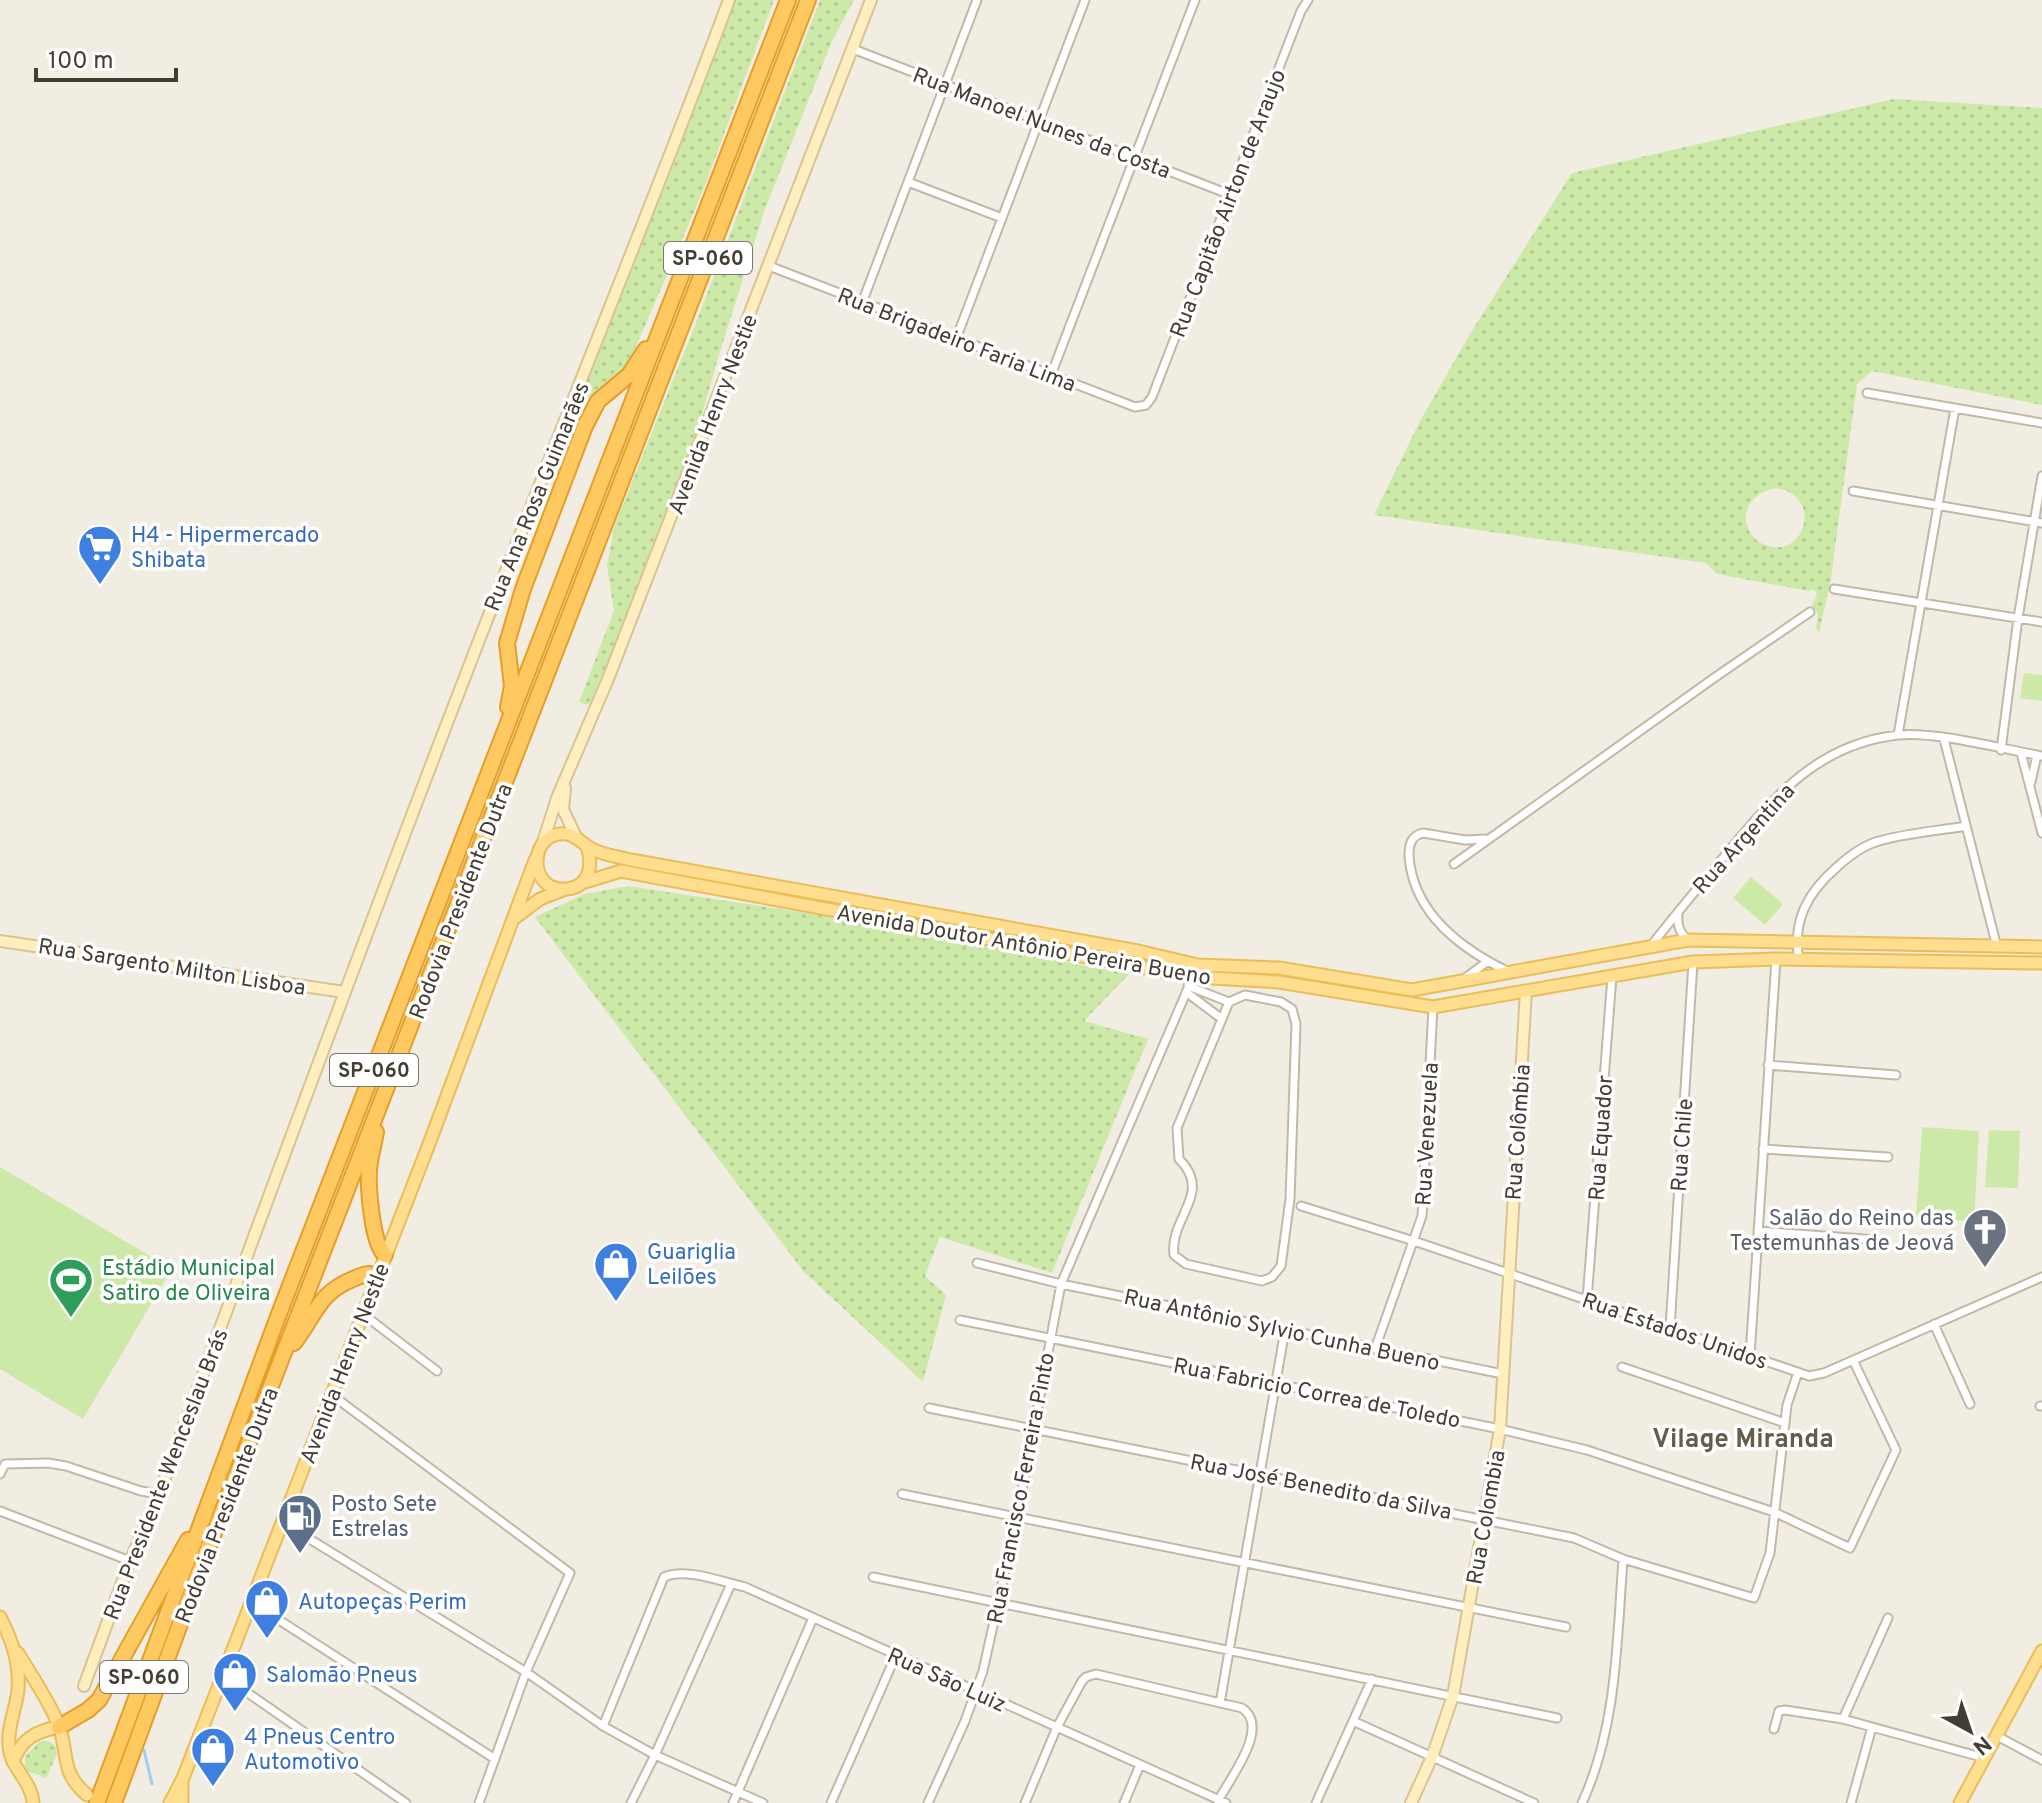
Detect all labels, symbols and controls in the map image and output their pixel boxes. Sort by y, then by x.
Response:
scale bar [36,32,176,82]
text: 100 m [48,47,114,77]
street label: Rua Manoel Nunes da Costa [908,63,1174,186]
street label: Rua Capitão Airton de Araujo [1166,66,1293,342]
road number: SP-060 [664,242,752,274]
street label: Rua Brigadeiro Faria Lima [833,283,1079,399]
street label: Avenida Henry Nestie [664,311,765,519]
street label: Rua Ana Rosa Guimarães [480,378,597,616]
supermarket icon: H4 - Hipermercado Shibata [76,523,124,586]
place label: H4 - Hipermercado Shibata [131,523,319,575]
street label: Rua Argentina [1688,779,1802,901]
street label: Rodovia Presidente Dutra [405,780,520,1024]
street label: Avenida Doutor Antônio Pereira Bueno [834,900,1213,993]
street label: Rua Sargento Milton Lisboa [36,934,307,1003]
road number: SP-060 [330,1054,418,1086]
street label: Rua Venezuela [1411,1062,1446,1207]
street label: Rua Colômbia [1501,1063,1538,1201]
street label: Rua Equador [1585,1074,1620,1202]
street label: Rua Chile [1667,1098,1700,1193]
place label: Salão do Reino das Testemunhas de Jeová [1730,1206,1954,1258]
church icon: Salão do Reino das Testemunhas de Jeová [1961,1206,2009,1269]
shop icon: Guariglia Leilões [592,1240,640,1303]
place label: Guariglia Leilões [647,1240,736,1292]
sports icon: Estádio Municipal Satiro de Oliveira [47,1256,95,1319]
place label: Estádio Municipal Satiro de Oliveira [102,1256,275,1308]
street label: Avenida Henry Nestle [296,1260,397,1468]
street label: Rua Antônio Sylvio Cunha Bueno [1121,1285,1442,1378]
street label: Rua Estados Unidos [1578,1288,1770,1377]
street label: Rua Presidente Wenceslau Brás [99,1325,235,1624]
street label: Rua Francisco Ferreira Pinto [983,1351,1062,1626]
street label: Rua Fabricio Correa de Toledo [1171,1353,1462,1436]
street label: Rodovia Presidente Dutra [171,1384,286,1628]
district label: Vilage Miranda [1652,1424,1834,1457]
street label: Rua Colombia [1462,1448,1513,1587]
street label: Rua José Benedito da Silva [1187,1450,1454,1527]
fuel station icon: Posto Sete Estrelas [276,1492,324,1555]
place label: Posto Sete Estrelas [331,1492,437,1544]
shop icon: Autopeças Perim [243,1577,291,1640]
place label: Autopeças Perim [298,1590,467,1617]
street label: Rua São Luiz [882,1643,1010,1719]
shop icon: Salomão Pneus [211,1650,259,1713]
road number: SP-060 [100,1661,188,1693]
place label: Salomão Pneus [266,1663,417,1690]
north arrow [1930,1691,2010,1771]
shop icon: 4 Pneus Centro Automotivo [189,1725,237,1788]
place label: 4 Pneus Centro Automotivo [244,1725,395,1777]
text: N [1967,1729,1996,1760]

